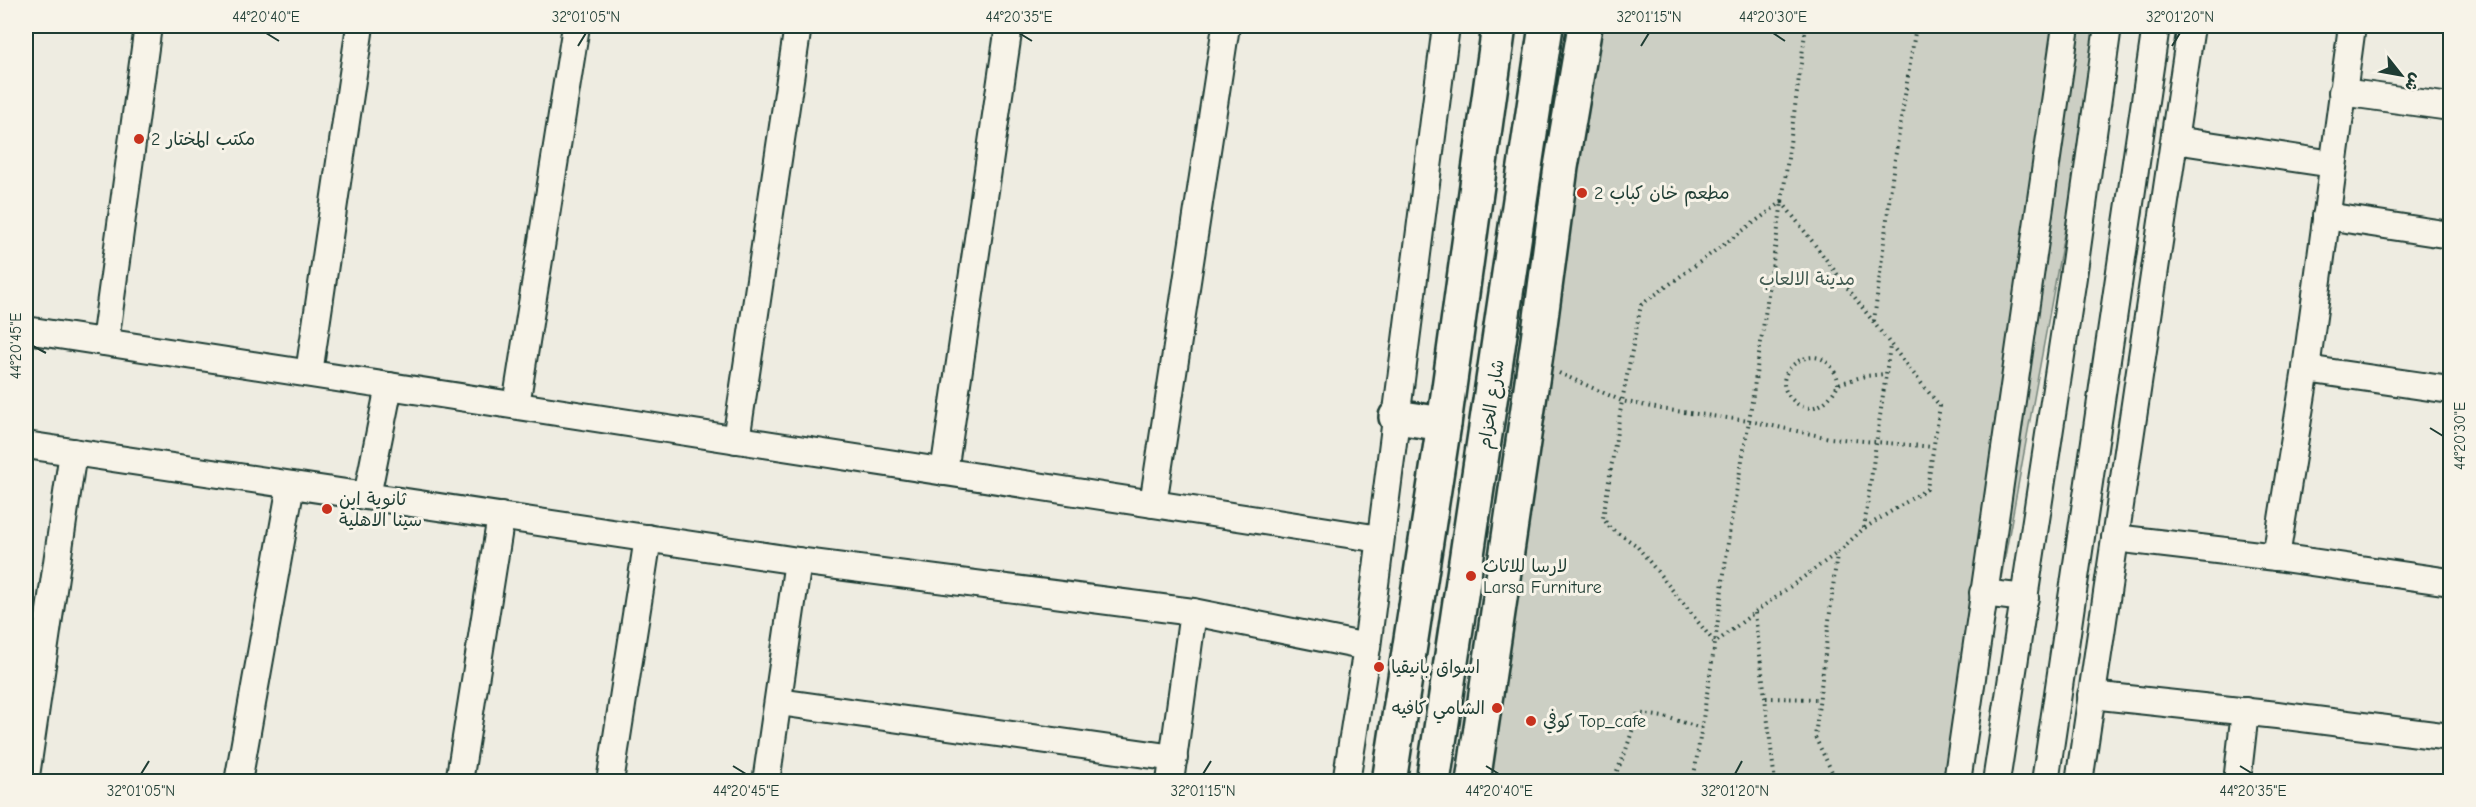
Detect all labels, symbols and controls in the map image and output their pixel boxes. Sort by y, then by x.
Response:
text: 44°20'40"E [232,8,300,26]
text: 32°01'05"N [552,8,620,26]
text: 44°20'35"E [985,8,1053,26]
text: 32°01'15"N [1616,8,1682,26]
text: 44°20'30"E [1739,8,1807,26]
text: 32°01'20"N [2146,8,2214,26]
north arrow [2371,45,2431,105]
text: ش [2401,70,2425,94]
place label: مكتب المختار 2 [151,129,255,150]
marker: مكتب المختار 2 [132,132,146,146]
place label: مطعم خان كباب 2 [1594,183,1730,207]
marker: مطعم خان كباب 2 [1575,186,1589,200]
park label: مدينة الالعاب [1759,269,1855,290]
text: 44°20'45"E [7,313,25,379]
street label: شارع الحزام [1474,358,1512,451]
text: 44°20'30"E [2451,402,2469,470]
place label: ثانوية ابن سينا الاهلية [339,489,422,531]
marker: ثانوية ابن سينا الاهلية [320,502,334,516]
place label: لارسا للاثاث Larsa Furniture [1483,556,1602,598]
marker: لارسا للاثاث Larsa Furniture [1464,569,1478,583]
place label: اسواق بانيقيا [1391,657,1480,678]
marker: اسواق بانيقيا [1372,660,1386,674]
place label: الشامي كافيه [1392,698,1485,724]
marker: الشامي كافيه [1490,701,1504,715]
place label: كوفي Top_cafe [1543,709,1646,734]
marker: كوفي Top_cafe [1524,714,1538,728]
text: 32°01'05"N [107,782,175,800]
text: 44°20'45"E [713,782,779,800]
text: 32°01'15"N [1170,782,1236,800]
text: 44°20'40"E [1465,782,1533,800]
text: 32°01'20"N [1701,782,1769,800]
text: 44°20'35"E [2219,782,2287,800]

